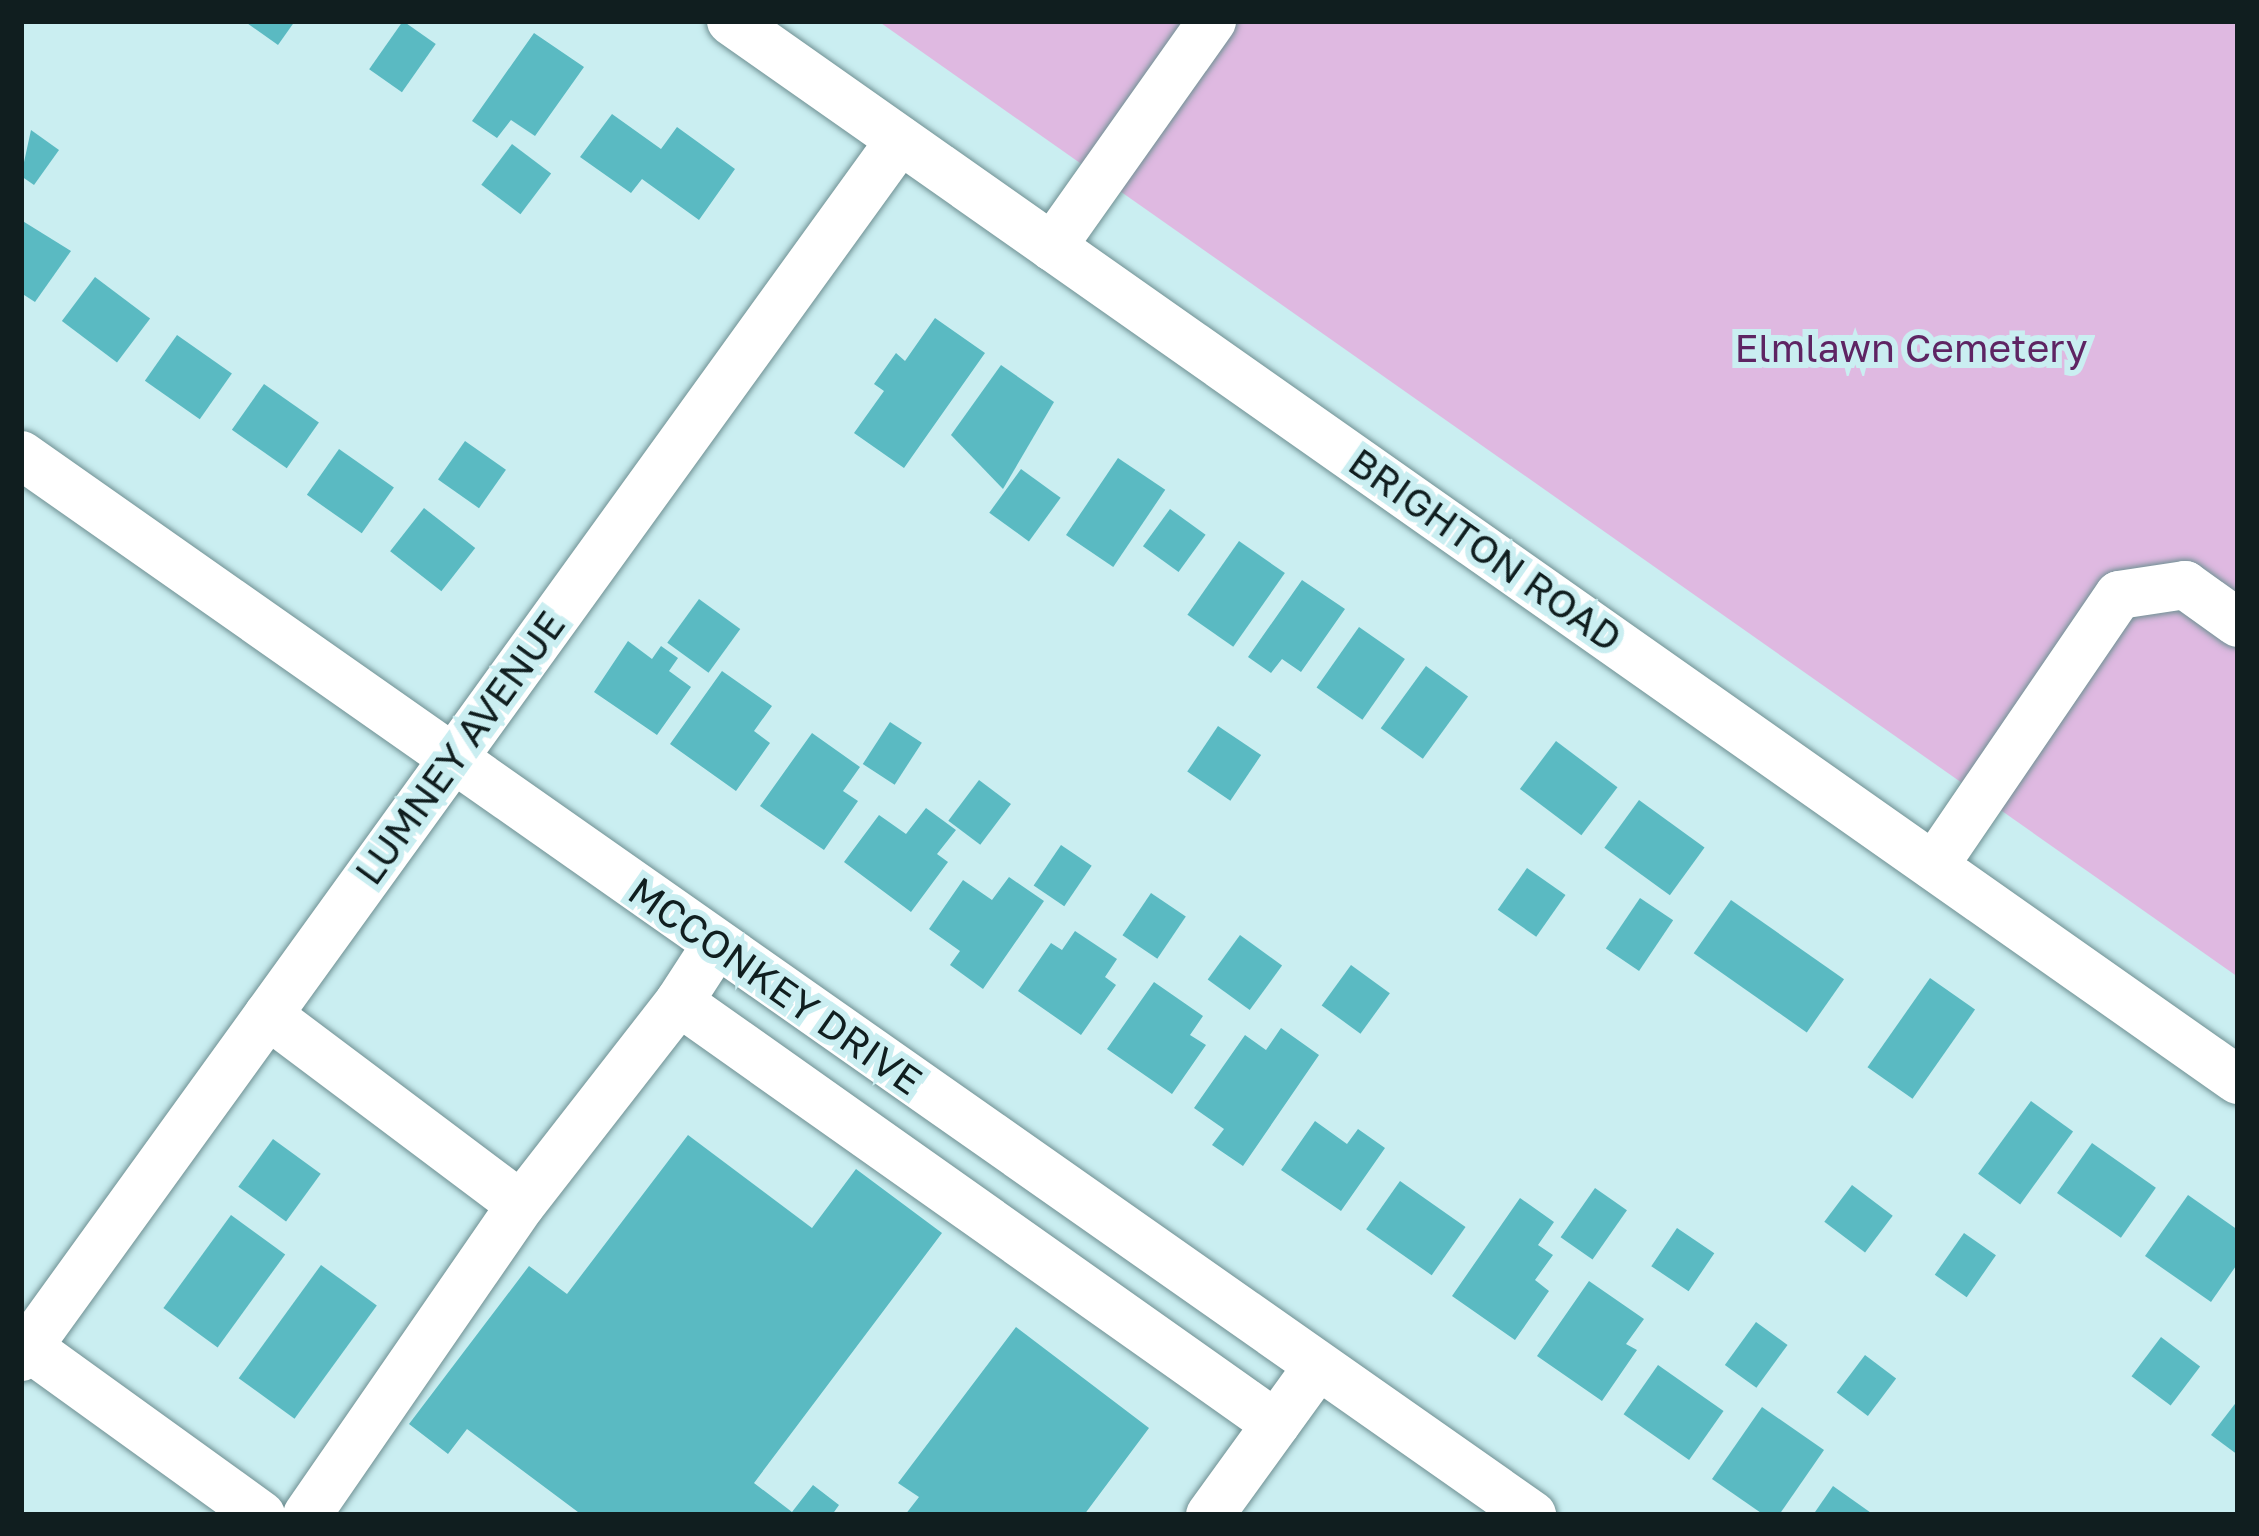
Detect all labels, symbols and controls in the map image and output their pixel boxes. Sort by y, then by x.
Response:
park label: Elmlawn Cemetery [1735,325,2087,371]
street label: BRIGHTON ROAD [1340,439,1630,661]
street label: LUMNEY AVENUE [345,602,575,894]
street label: MCCONKEY DRIVE [620,867,930,1105]

